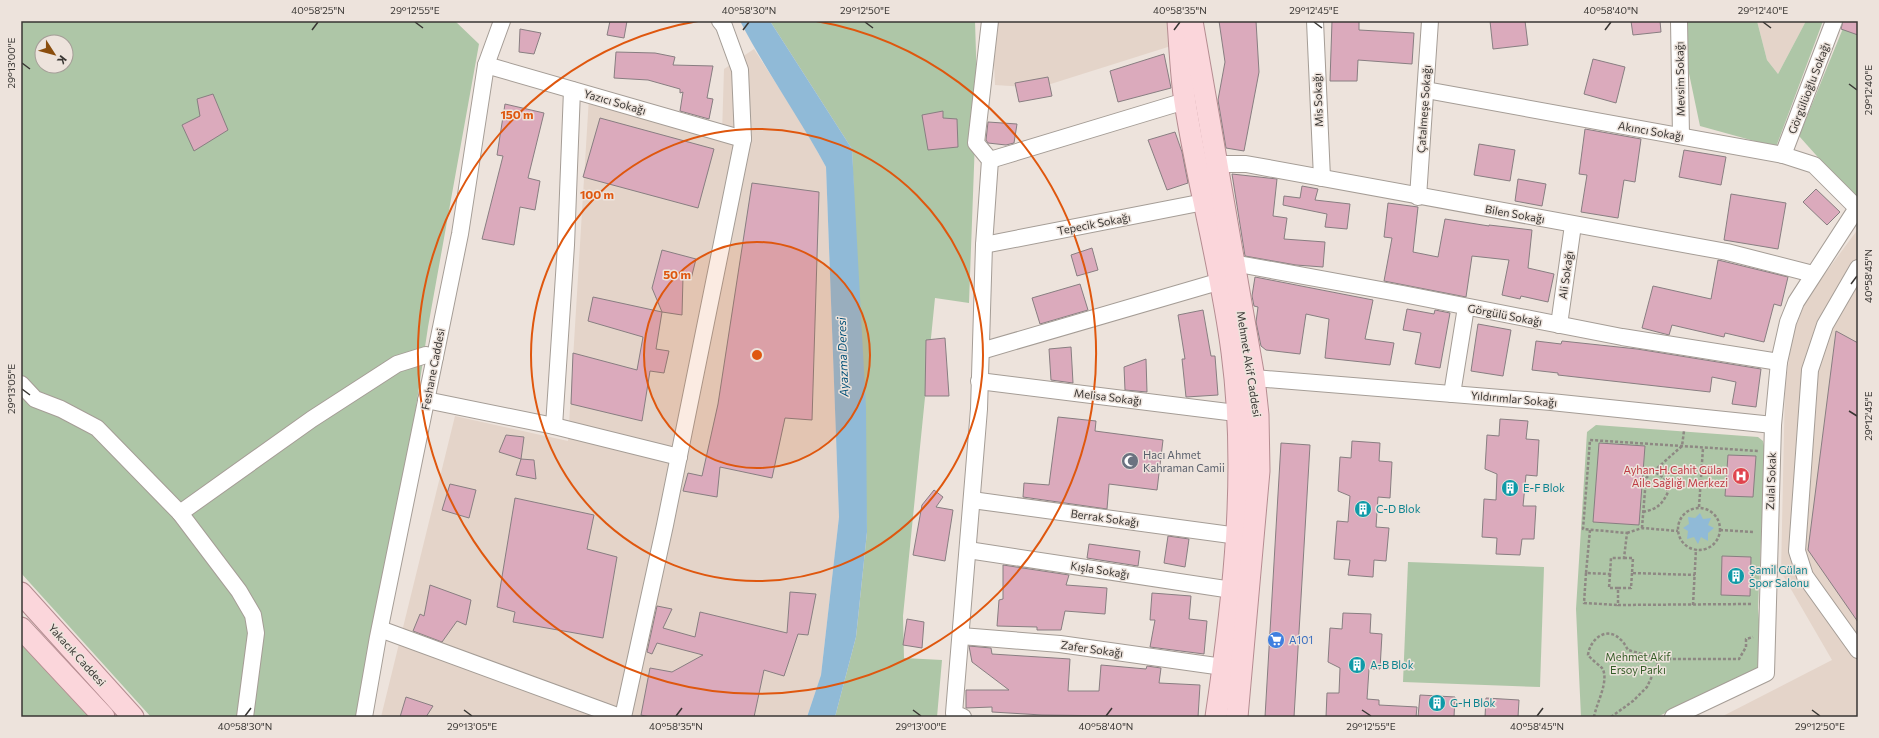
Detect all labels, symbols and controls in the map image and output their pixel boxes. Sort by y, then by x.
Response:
text: 40°58'25"N [291,4,345,16]
text: 29°12'55"E [390,4,440,16]
text: 40°58'30"N [722,4,776,16]
text: 29°12'50"E [840,4,890,16]
text: 40°58'35"N [1153,4,1207,16]
text: 29°12'45"E [1289,4,1339,16]
text: 40°58'40"N [1584,4,1638,16]
text: 29°12'40"E [1738,4,1788,16]
north arrow [34,34,74,74]
text: 29°13'00"E [5,37,17,88]
street label: Görgülüoğlu Sokağı [1785,40,1832,136]
street label: Mevsim Sokağı [1672,41,1687,117]
text: K [55,53,70,67]
street label: Çatalmeşe Sokağı [1414,65,1433,153]
text: 29°12'40"E [1862,65,1874,115]
street label: Mis Sokağı [1310,73,1325,127]
street label: Yazıcı Sokağı [583,86,648,117]
text: 150 m [500,107,534,121]
street label: Akıncı Sokağı [1617,118,1685,143]
text: 100 m [580,187,614,201]
street label: Bilen Sokağı [1484,202,1546,225]
street label: Tepecik Sokağı [1056,210,1132,237]
text: 40°58'45"N [1862,249,1874,303]
street label: Ali Sokağı [1556,250,1575,300]
text: 50 m [663,267,691,281]
street label: Görgülü Sokağı [1467,301,1543,328]
street label: Mehmet Akif Caddesi [1235,310,1264,418]
water label: Ayazma Deresi [834,316,850,398]
street label: Feshane Caddesi [418,327,447,411]
centre of rings [750,348,764,362]
text: 29°13'05"E [5,364,17,414]
street label: Melisa Sokağı [1073,386,1143,407]
street label: Yıldırımlar Sokağı [1470,388,1558,409]
text: 29°12'45"E [1862,391,1874,441]
place label: Hacı Ahmet Kahraman Camii [1143,448,1225,474]
mosque icon: Hacı Ahmet Kahraman Camii [1120,451,1140,471]
street label: Zulal Sokak [1763,452,1778,510]
place label: Ayhan-H.Cahit Gülan Aile Sağlığı Merkezi [1623,463,1728,489]
hospital icon: Ayhan-H.Cahit Gülan Aile Sağlığı Merkezi [1731,466,1751,486]
building icon: E-F Blok [1500,478,1520,498]
place label: E-F Blok [1523,481,1565,494]
building icon: C-D Blok [1353,499,1373,519]
place label: C-D Blok [1376,502,1421,515]
street label: Berrak Sokağı [1070,506,1140,529]
street label: Kışla Sokağı [1070,558,1130,581]
place label: Şamil Gülan Spor Salonu [1749,563,1809,589]
building icon: Şamil Gülan Spor Salonu [1726,566,1746,586]
street label: Yakacık Caddesi [46,621,109,689]
supermarket icon: A101 [1266,630,1286,650]
place label: A101 [1289,633,1313,646]
street label: Zafer Sokağı [1060,638,1124,659]
park label: Mehmet Akif Ersoy Parkı [1605,650,1671,676]
building icon: A-B Blok [1347,655,1367,675]
place label: A-B Blok [1370,658,1414,671]
building icon: G-H Blok [1427,693,1447,713]
place label: G-H Blok [1450,696,1496,709]
text: 40°58'30"N [218,720,272,732]
text: 29°13'05"E [447,720,497,732]
text: 40°58'35"N [649,720,703,732]
text: 29°13'00"E [896,720,947,732]
text: 40°58'40"N [1079,720,1133,732]
text: 29°12'55"E [1346,720,1396,732]
text: 40°58'45"N [1510,720,1564,732]
text: 29°12'50"E [1795,720,1845,732]

